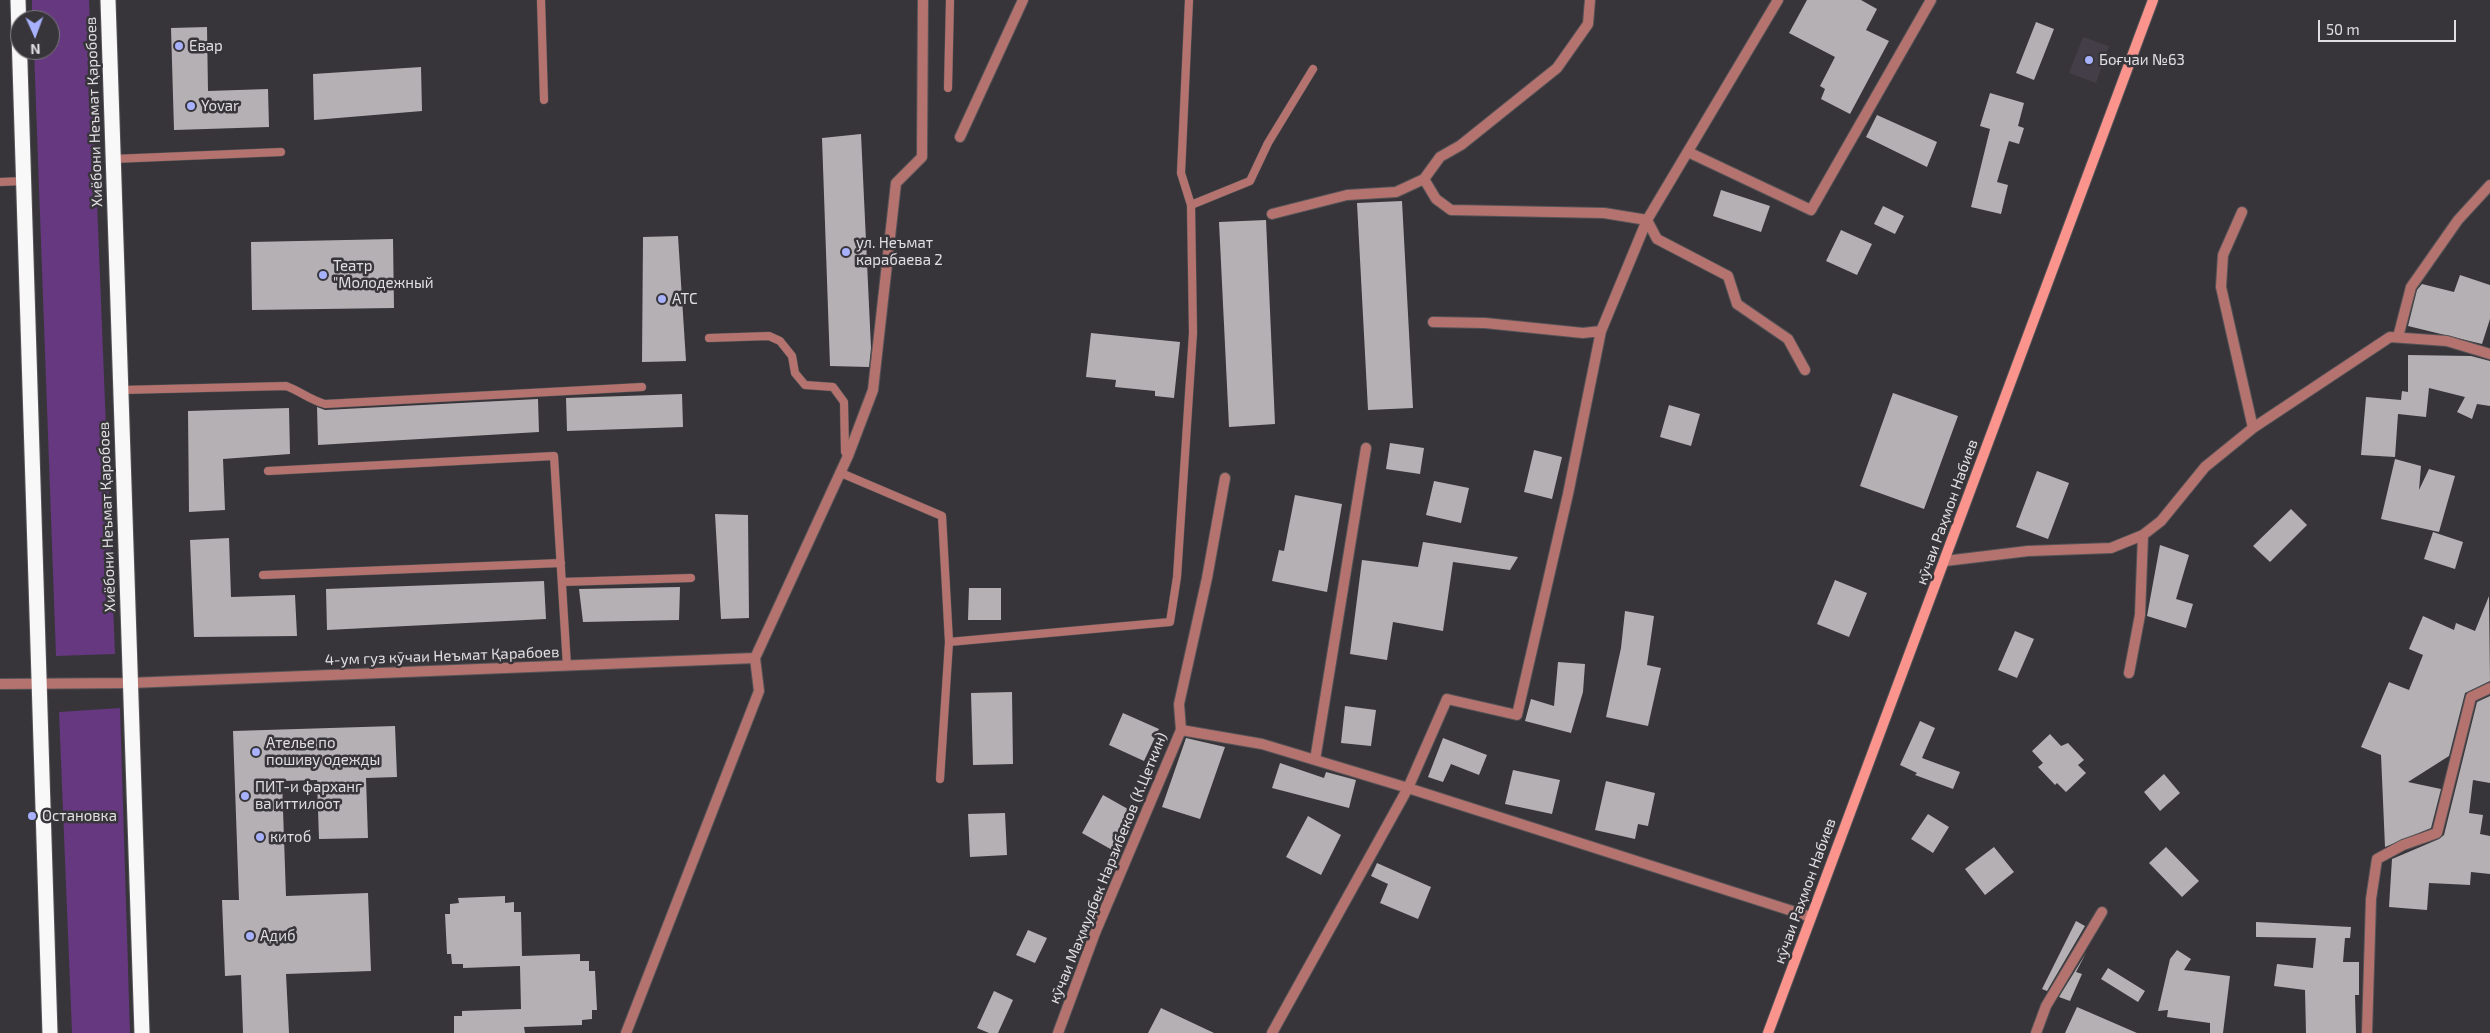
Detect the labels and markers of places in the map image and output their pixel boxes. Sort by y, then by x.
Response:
place label: Евар [189,37,223,55]
marker: Евар [173,40,185,52]
place label: Боғчаи №63 [2099,51,2185,69]
marker: Боғчаи №63 [2083,54,2095,66]
place label: Yovar [201,97,239,115]
marker: Yovar [185,100,197,112]
place label: ул. Неъмат карабаева 2 [856,234,943,269]
marker: ул. Неъмат карабаева 2 [840,246,852,258]
place label: Театр "Молодежный [333,257,434,292]
marker: Театр "Молодежный [317,269,329,281]
place label: АТС [672,290,697,308]
marker: АТС [656,293,668,305]
place label: Ателье по пошиву одежды [266,734,380,769]
marker: Ателье по пошиву одежды [250,746,262,758]
place label: ПИТ-и фарханг ва иттилоот [255,778,362,813]
marker: ПИТ-и фарханг ва иттилоот [239,790,251,802]
place label: Остановка [42,807,117,825]
marker: Остановка [26,810,38,822]
place label: китоб [270,828,311,846]
marker: китоб [254,831,266,843]
place label: Адиб [260,927,296,945]
marker: Адиб [244,930,256,942]

